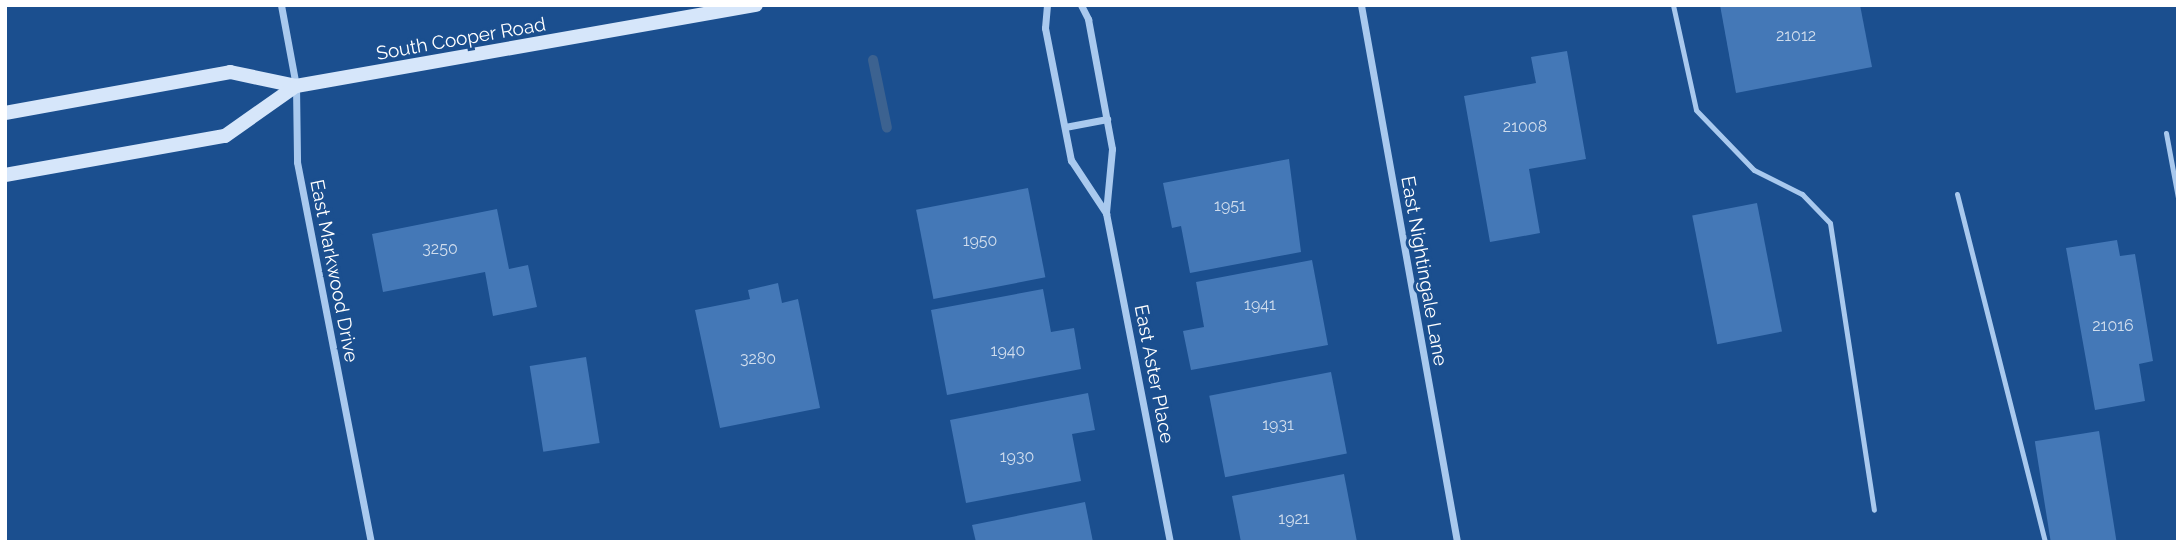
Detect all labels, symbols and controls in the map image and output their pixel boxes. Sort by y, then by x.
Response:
street label: South Cooper Road [374,13,548,65]
house number: 21012 [1776,26,1816,46]
house number: 21008 [1503,117,1547,137]
street label: East Nightingale Lane [1396,174,1452,368]
street label: East Markwood Drive [305,178,363,364]
house number: 1951 [1214,196,1246,216]
house number: 1950 [963,231,997,251]
house number: 3250 [422,239,458,259]
house number: 1941 [1244,295,1276,315]
street label: East Aster Place [1129,302,1179,446]
house number: 21016 [2092,316,2134,336]
house number: 1940 [991,341,1025,361]
house number: 3280 [740,349,776,369]
house number: 1931 [1262,415,1294,435]
house number: 1930 [1000,447,1034,467]
house number: 1921 [1278,509,1310,529]

